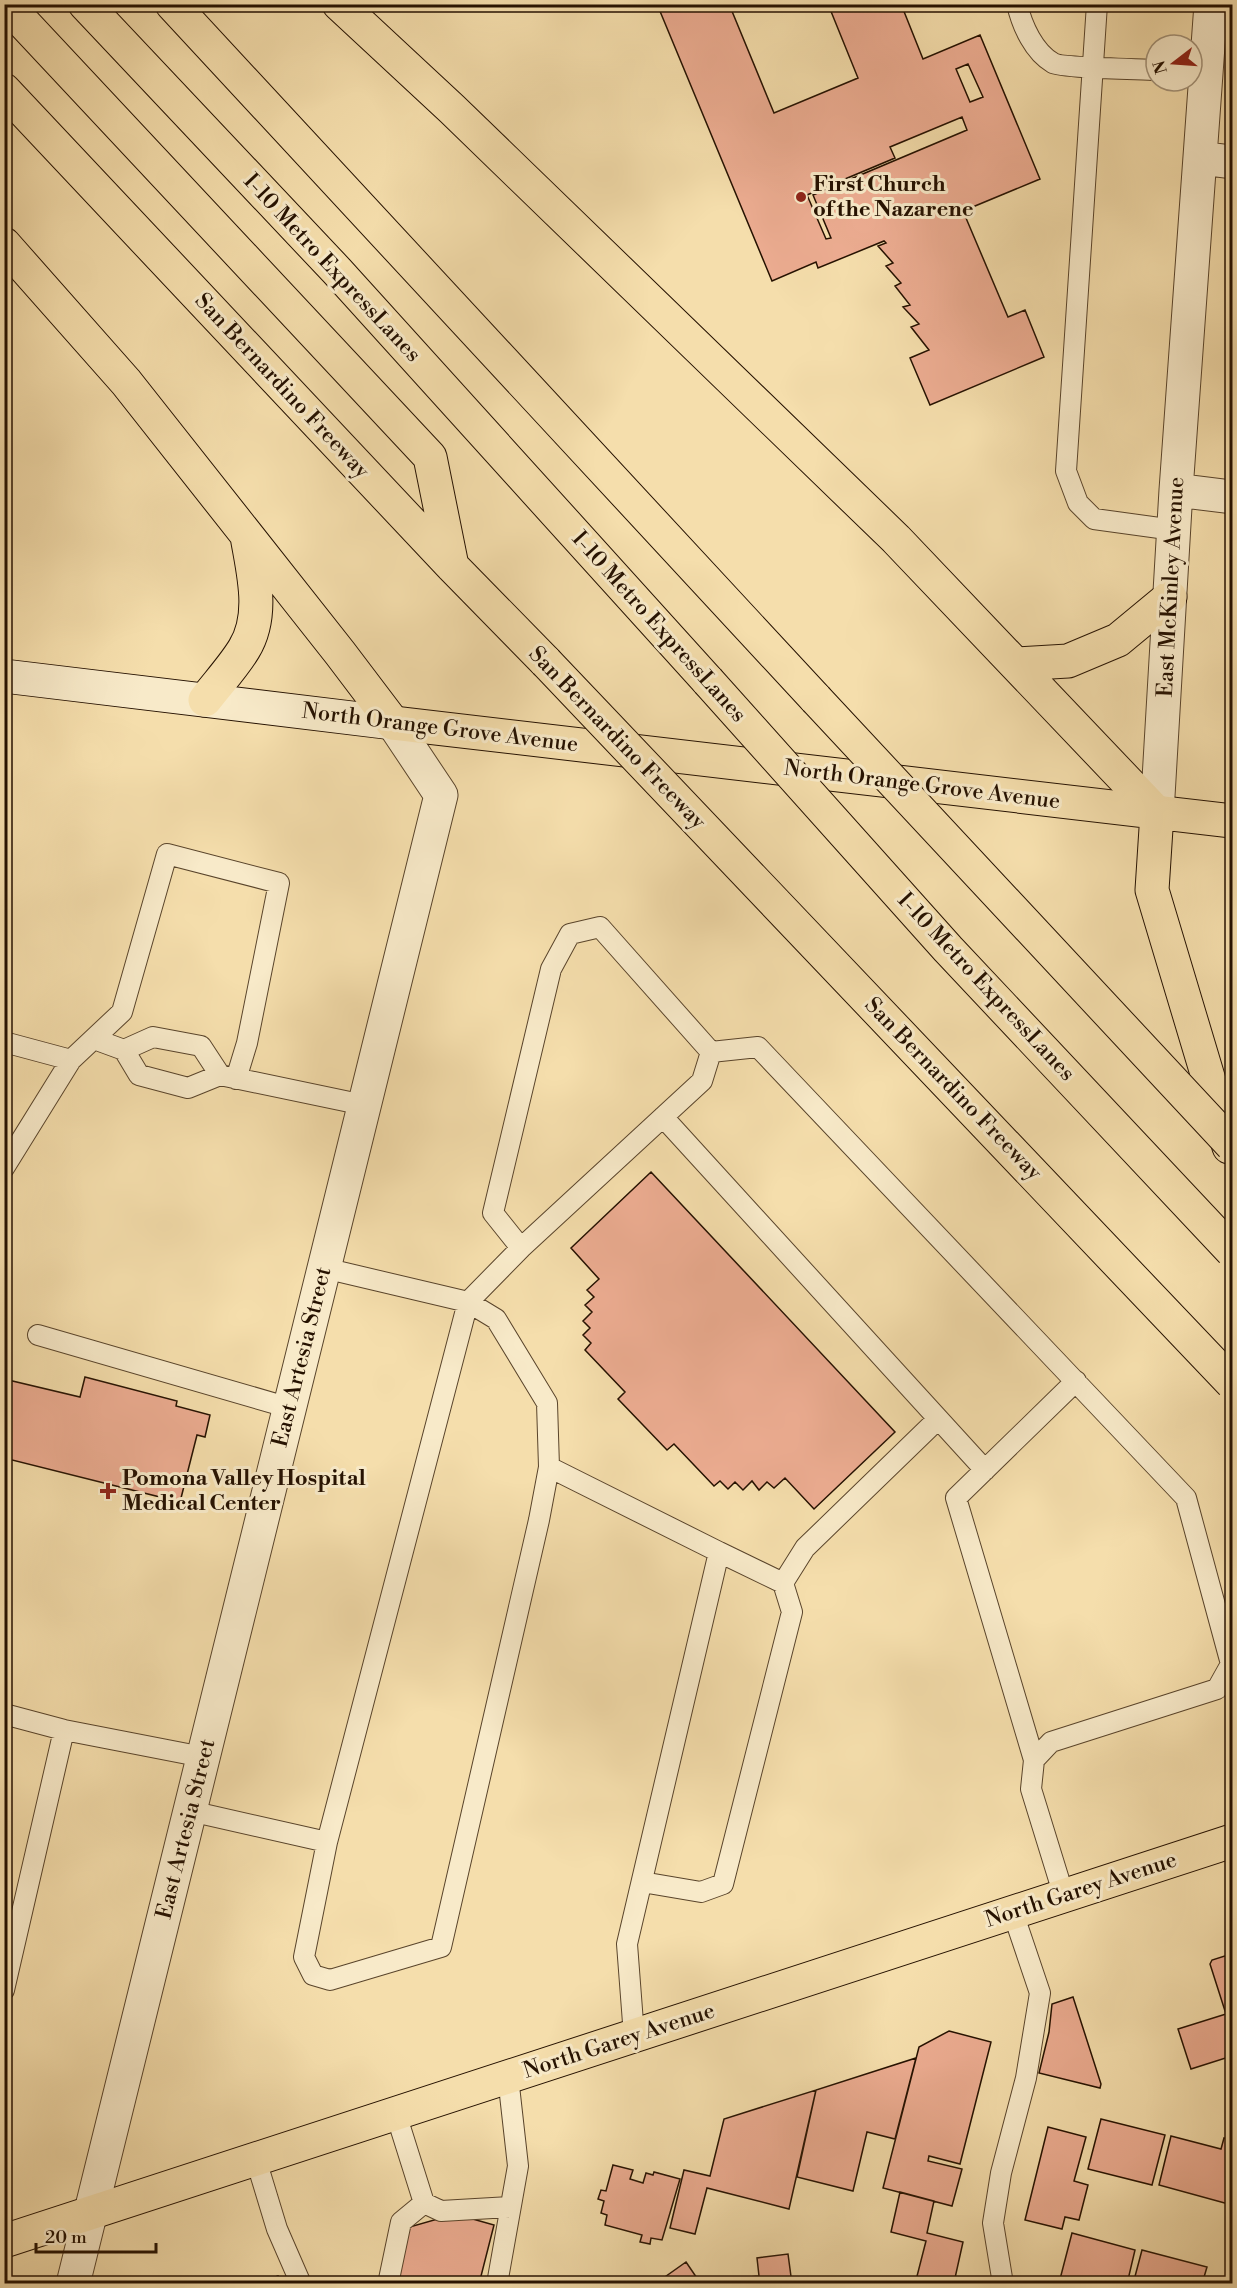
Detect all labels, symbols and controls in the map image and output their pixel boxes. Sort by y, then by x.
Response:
north arrow [1144,33,1204,93]
text: N [1149,58,1172,76]
street label: I-10 Metro ExpressLanes [238,168,426,368]
place label: First Church of the Nazarene [813,171,974,223]
marker: First Church of the Nazarene [794,190,808,204]
street label: San Bernardino Freeway [189,288,375,485]
street label: East McKinley Avenue [1152,476,1190,698]
street label: I-10 Metro ExpressLanes [566,526,752,728]
street label: San Bernardino Freeway [523,641,712,835]
street label: North Orange Grove Avenue [300,698,580,758]
street label: North Orange Grove Avenue [782,755,1062,815]
street label: I-10 Metro ExpressLanes [892,887,1080,1087]
street label: San Bernardino Freeway [859,992,1048,1186]
street label: East Artesia Street [267,1264,337,1450]
place label: Pomona Valley Hospital Medical Center [122,1465,366,1517]
marker: Pomona Valley Hospital Medical Center [99,1482,117,1500]
street label: East Artesia Street [151,1736,221,1922]
street label: North Garey Avenue [982,1846,1180,1934]
street label: North Garey Avenue [520,1997,718,2085]
scale bar [36,2216,156,2254]
text: 20 m [45,2226,87,2249]

